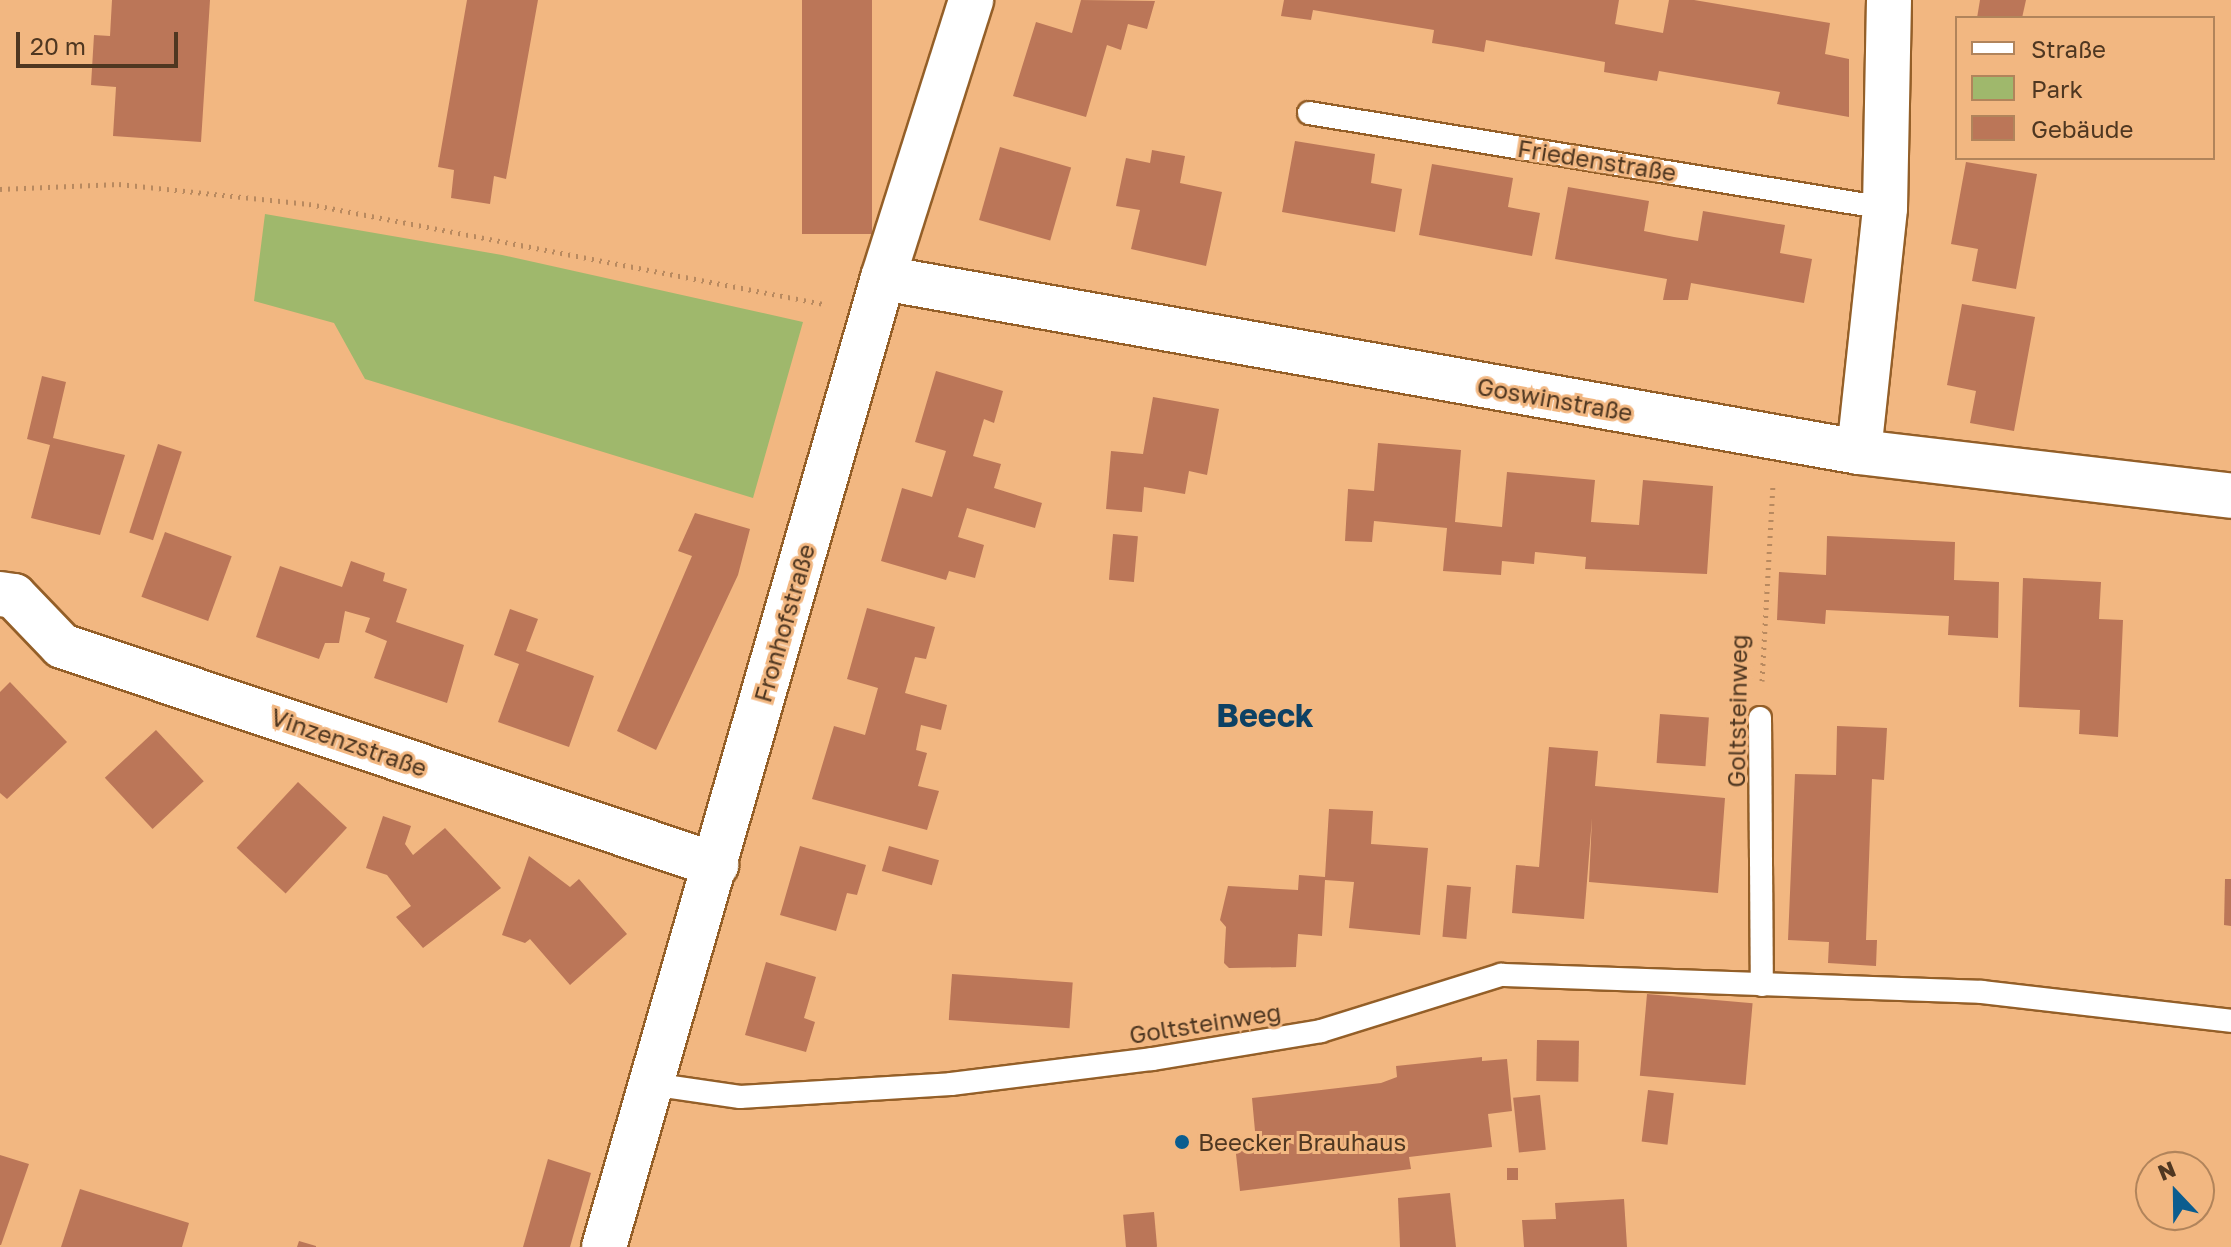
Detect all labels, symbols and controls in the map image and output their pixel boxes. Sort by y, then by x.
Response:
scale bar [20,16,182,66]
legend [1955,16,2215,160]
text: 20 m [30,31,86,60]
text: Straße [2031,34,2106,63]
text: Park [2031,74,2083,103]
text: Gebäude [2031,114,2133,143]
street label: Friedenstraße [1516,133,1678,187]
street label: Goswinstraße [1475,371,1635,427]
street label: Fronhofstraße [748,541,820,705]
street label: Goltsteinweg [1721,634,1753,788]
district label: Beeck [1216,696,1314,734]
street label: Vinzenzstraße [267,702,431,782]
street label: Goltsteinweg [1127,997,1283,1049]
place label: Beecker Brauhaus [1198,1128,1406,1156]
marker: Beecker Brauhaus [1173,1133,1191,1151]
north arrow [2135,1151,2215,1231]
text: N [2154,1154,2179,1186]

